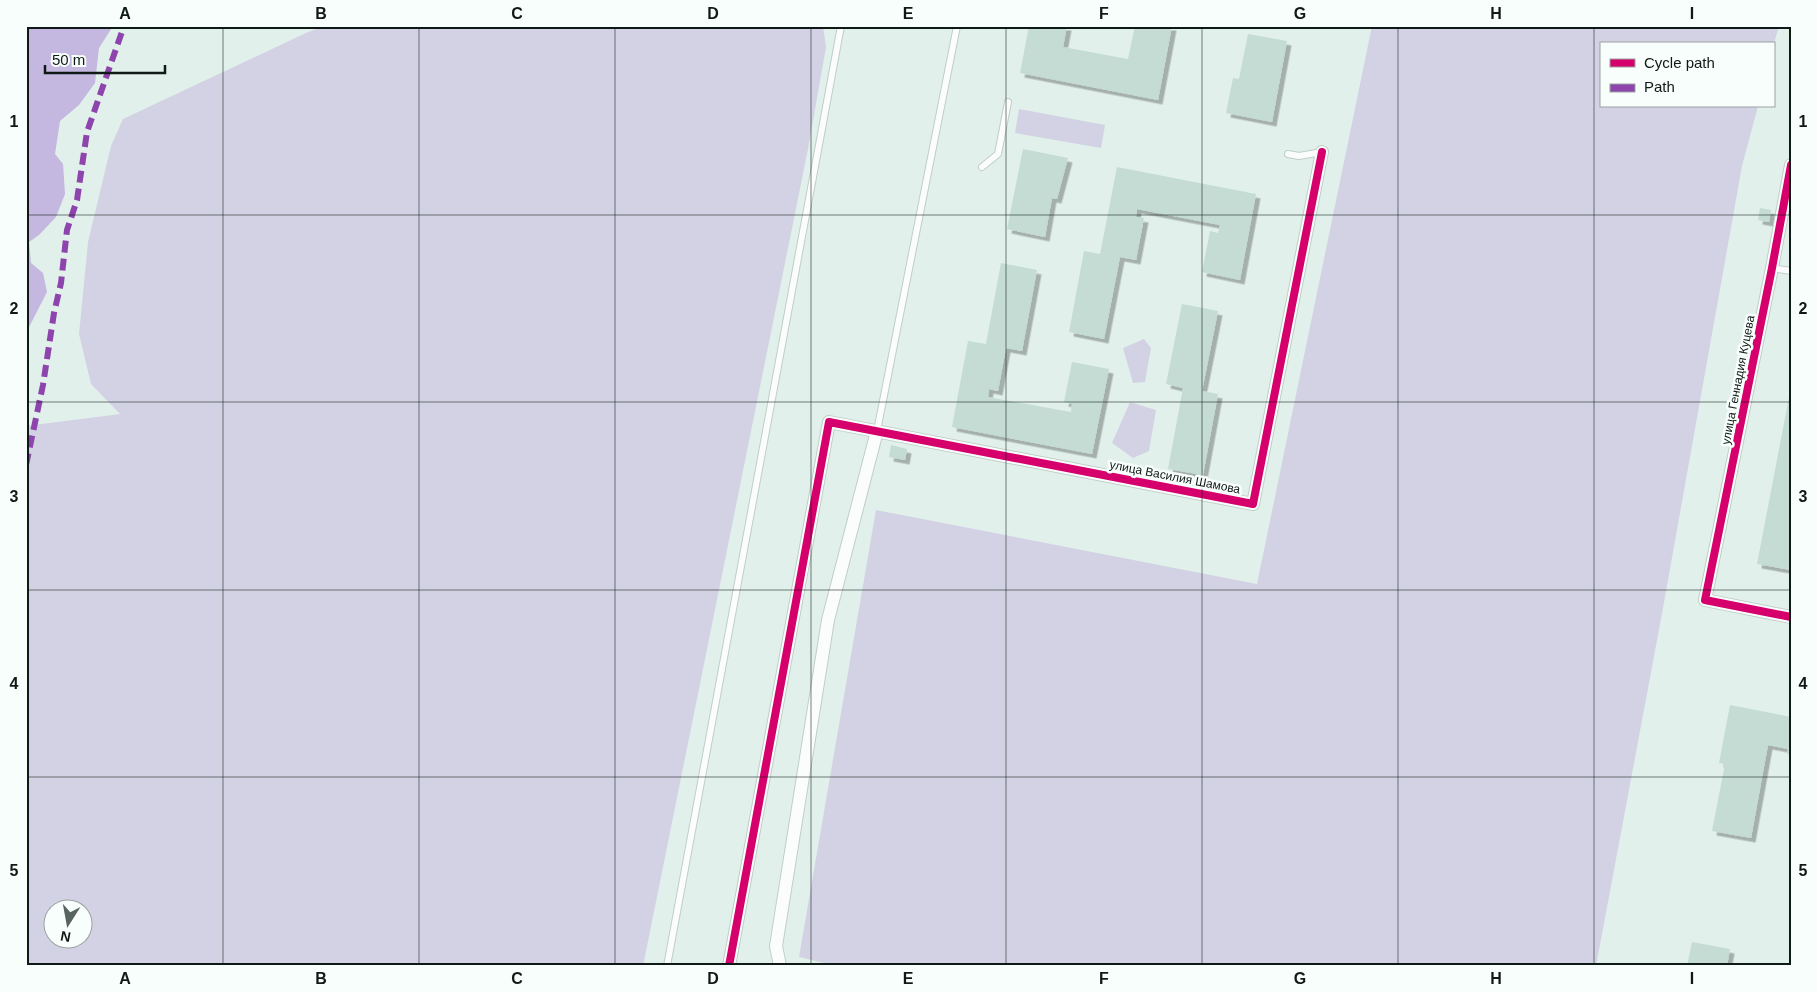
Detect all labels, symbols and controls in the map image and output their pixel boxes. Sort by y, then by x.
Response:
text: A [119,5,131,22]
text: B [315,5,327,22]
text: C [511,5,523,22]
text: D [707,5,719,22]
text: E [903,5,914,22]
text: F [1099,5,1109,22]
text: G [1294,5,1306,22]
text: H [1490,5,1502,22]
text: I [1690,5,1694,22]
scale bar [45,42,165,74]
legend [1600,42,1774,108]
text: 50 m [52,51,85,68]
text: Cycle path [1644,54,1715,71]
text: Path [1644,78,1675,95]
text: 1 [10,113,19,130]
text: 1 [1799,113,1808,130]
text: 2 [10,300,19,317]
text: 2 [1799,300,1808,317]
street label: улица Геннадия Куцева [1719,314,1757,446]
street label: улица Василия Шамова [1109,457,1242,497]
text: 3 [10,488,19,505]
text: 3 [1799,488,1808,505]
text: 4 [10,675,19,692]
text: 4 [1799,675,1808,692]
text: 5 [10,862,19,879]
text: 5 [1799,862,1808,879]
north arrow [42,900,92,950]
text: N [59,928,72,946]
text: A [119,970,131,987]
text: B [315,970,327,987]
text: C [511,970,523,987]
text: D [707,970,719,987]
text: E [903,970,914,987]
text: F [1099,970,1109,987]
text: G [1294,970,1306,987]
text: H [1490,970,1502,987]
text: I [1690,970,1694,987]

